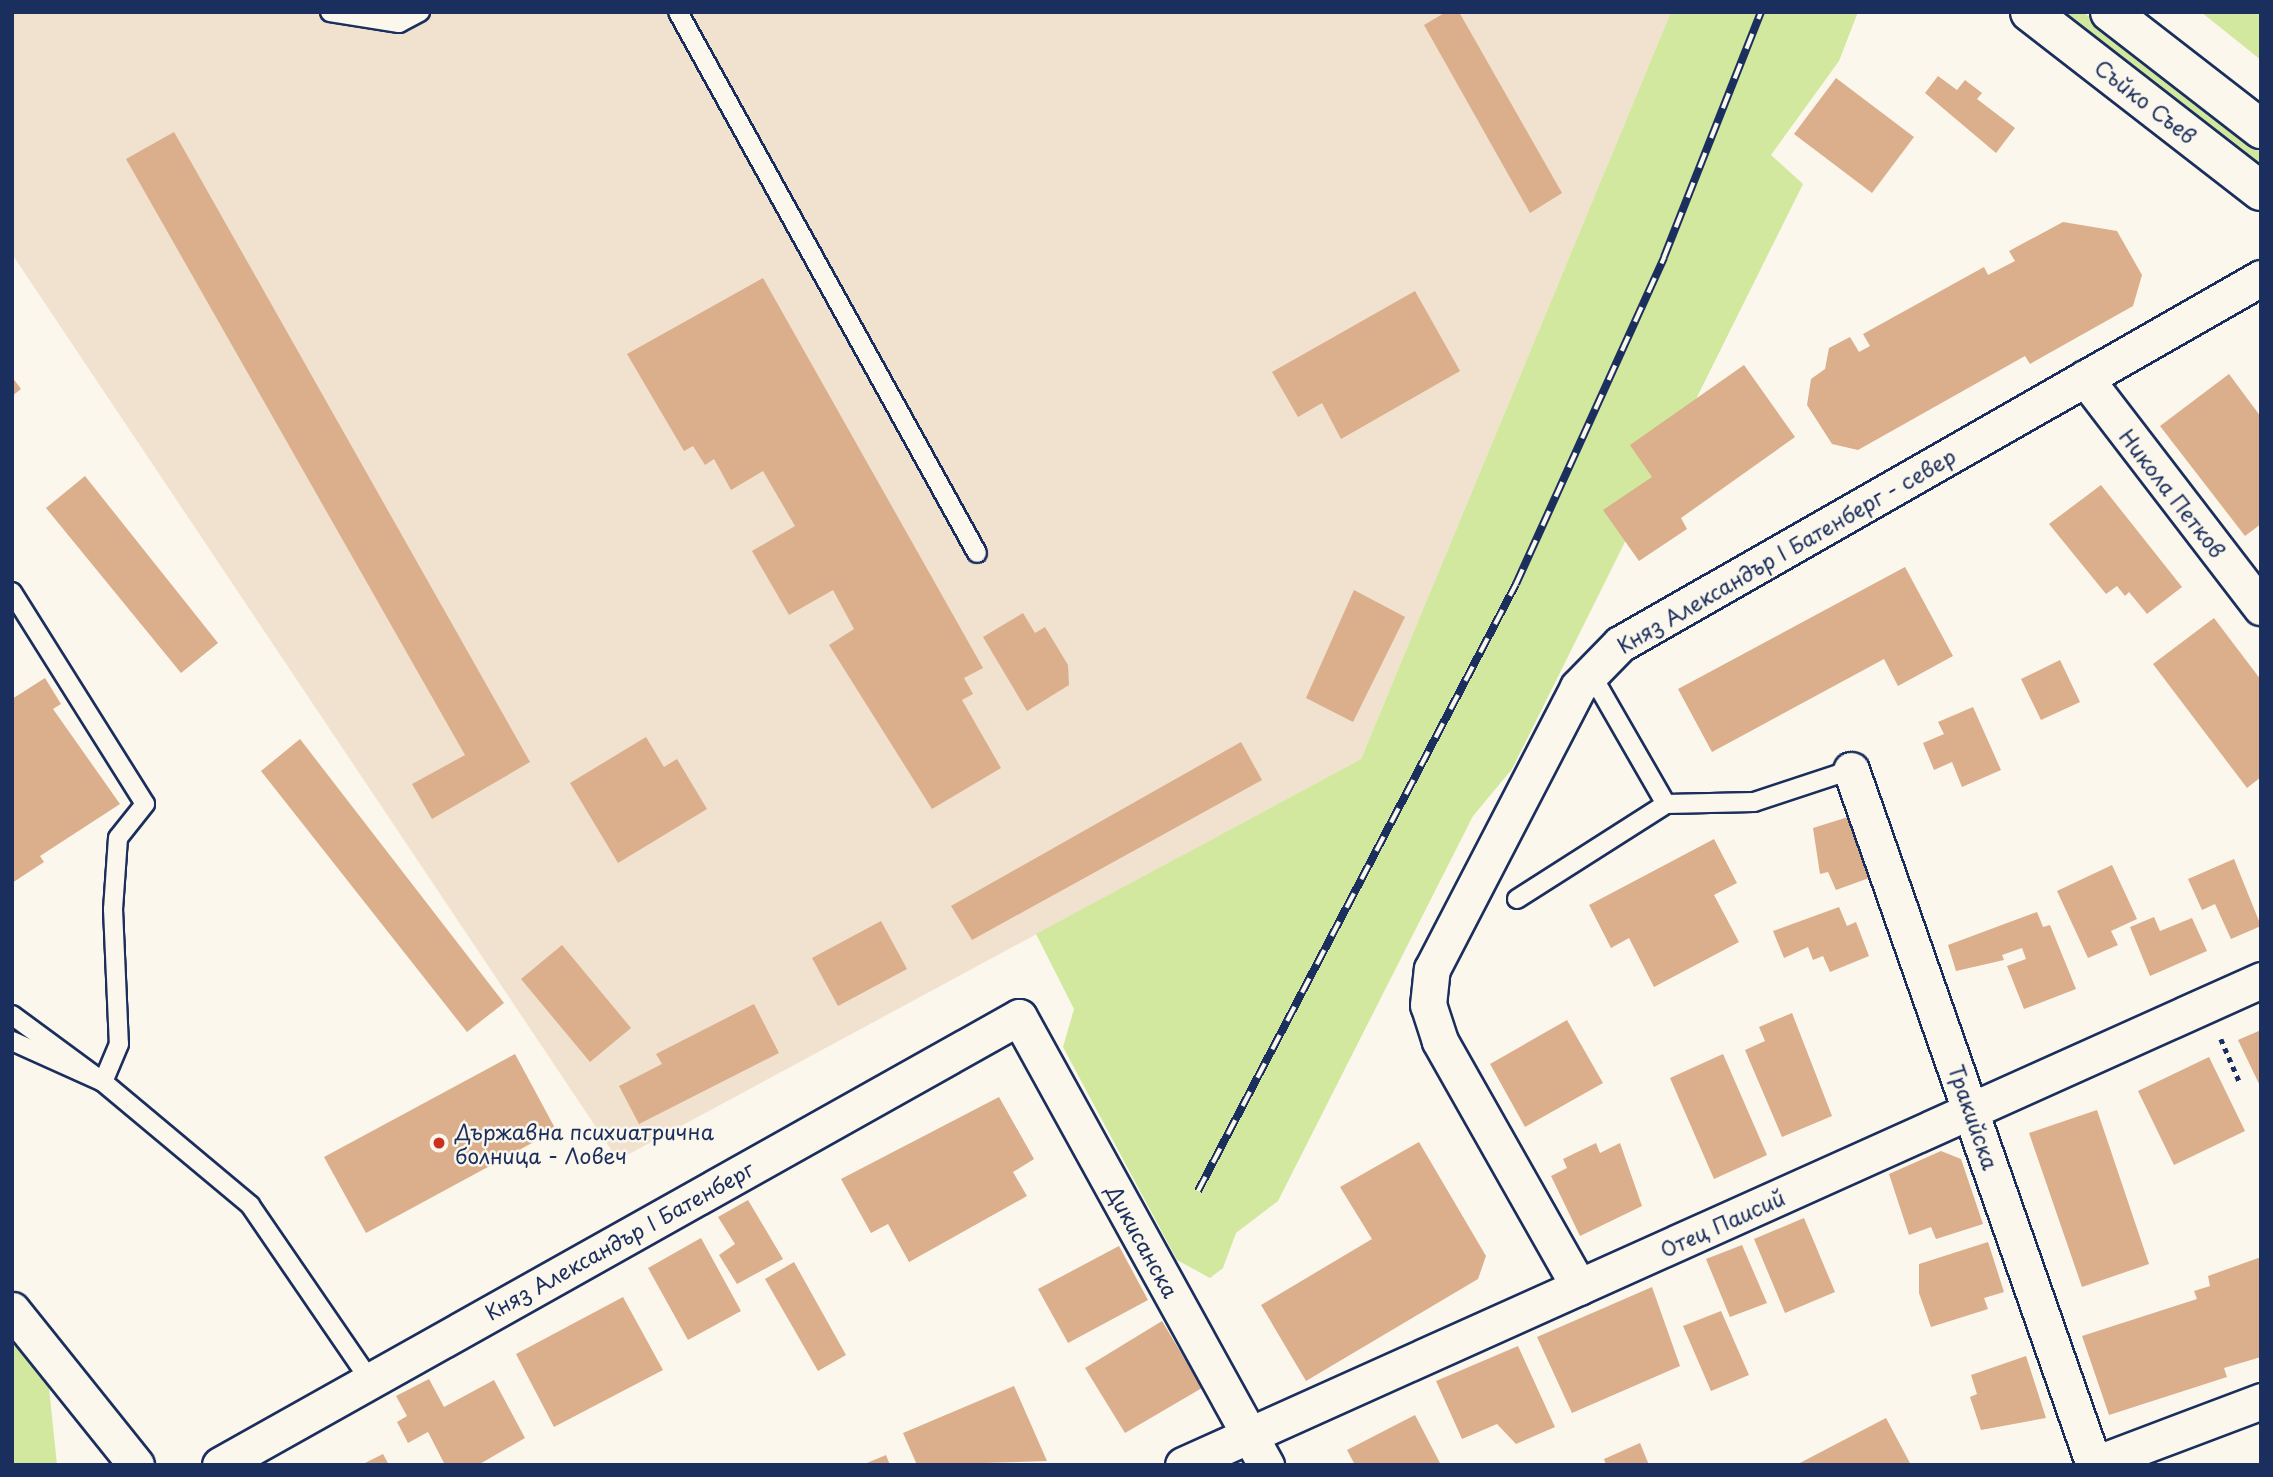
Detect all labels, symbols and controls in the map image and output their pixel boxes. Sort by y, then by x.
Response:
street label: Съйко Съев [2090,54,2202,148]
street label: Никола Петков [2115,423,2231,563]
street label: Княз Александър I Батенберг - север [1612,442,1960,658]
street label: Тракийска [1944,1061,2004,1173]
place label: Държавна психиатрична болница - Ловеч [455,1118,715,1168]
marker: Държавна психиатрична болница - Ловеч [429,1133,449,1153]
street label: Княз Александър I Батенберг [480,1155,758,1325]
street label: Дикисанска [1102,1180,1184,1302]
street label: Отец Паисий [1656,1184,1788,1262]

